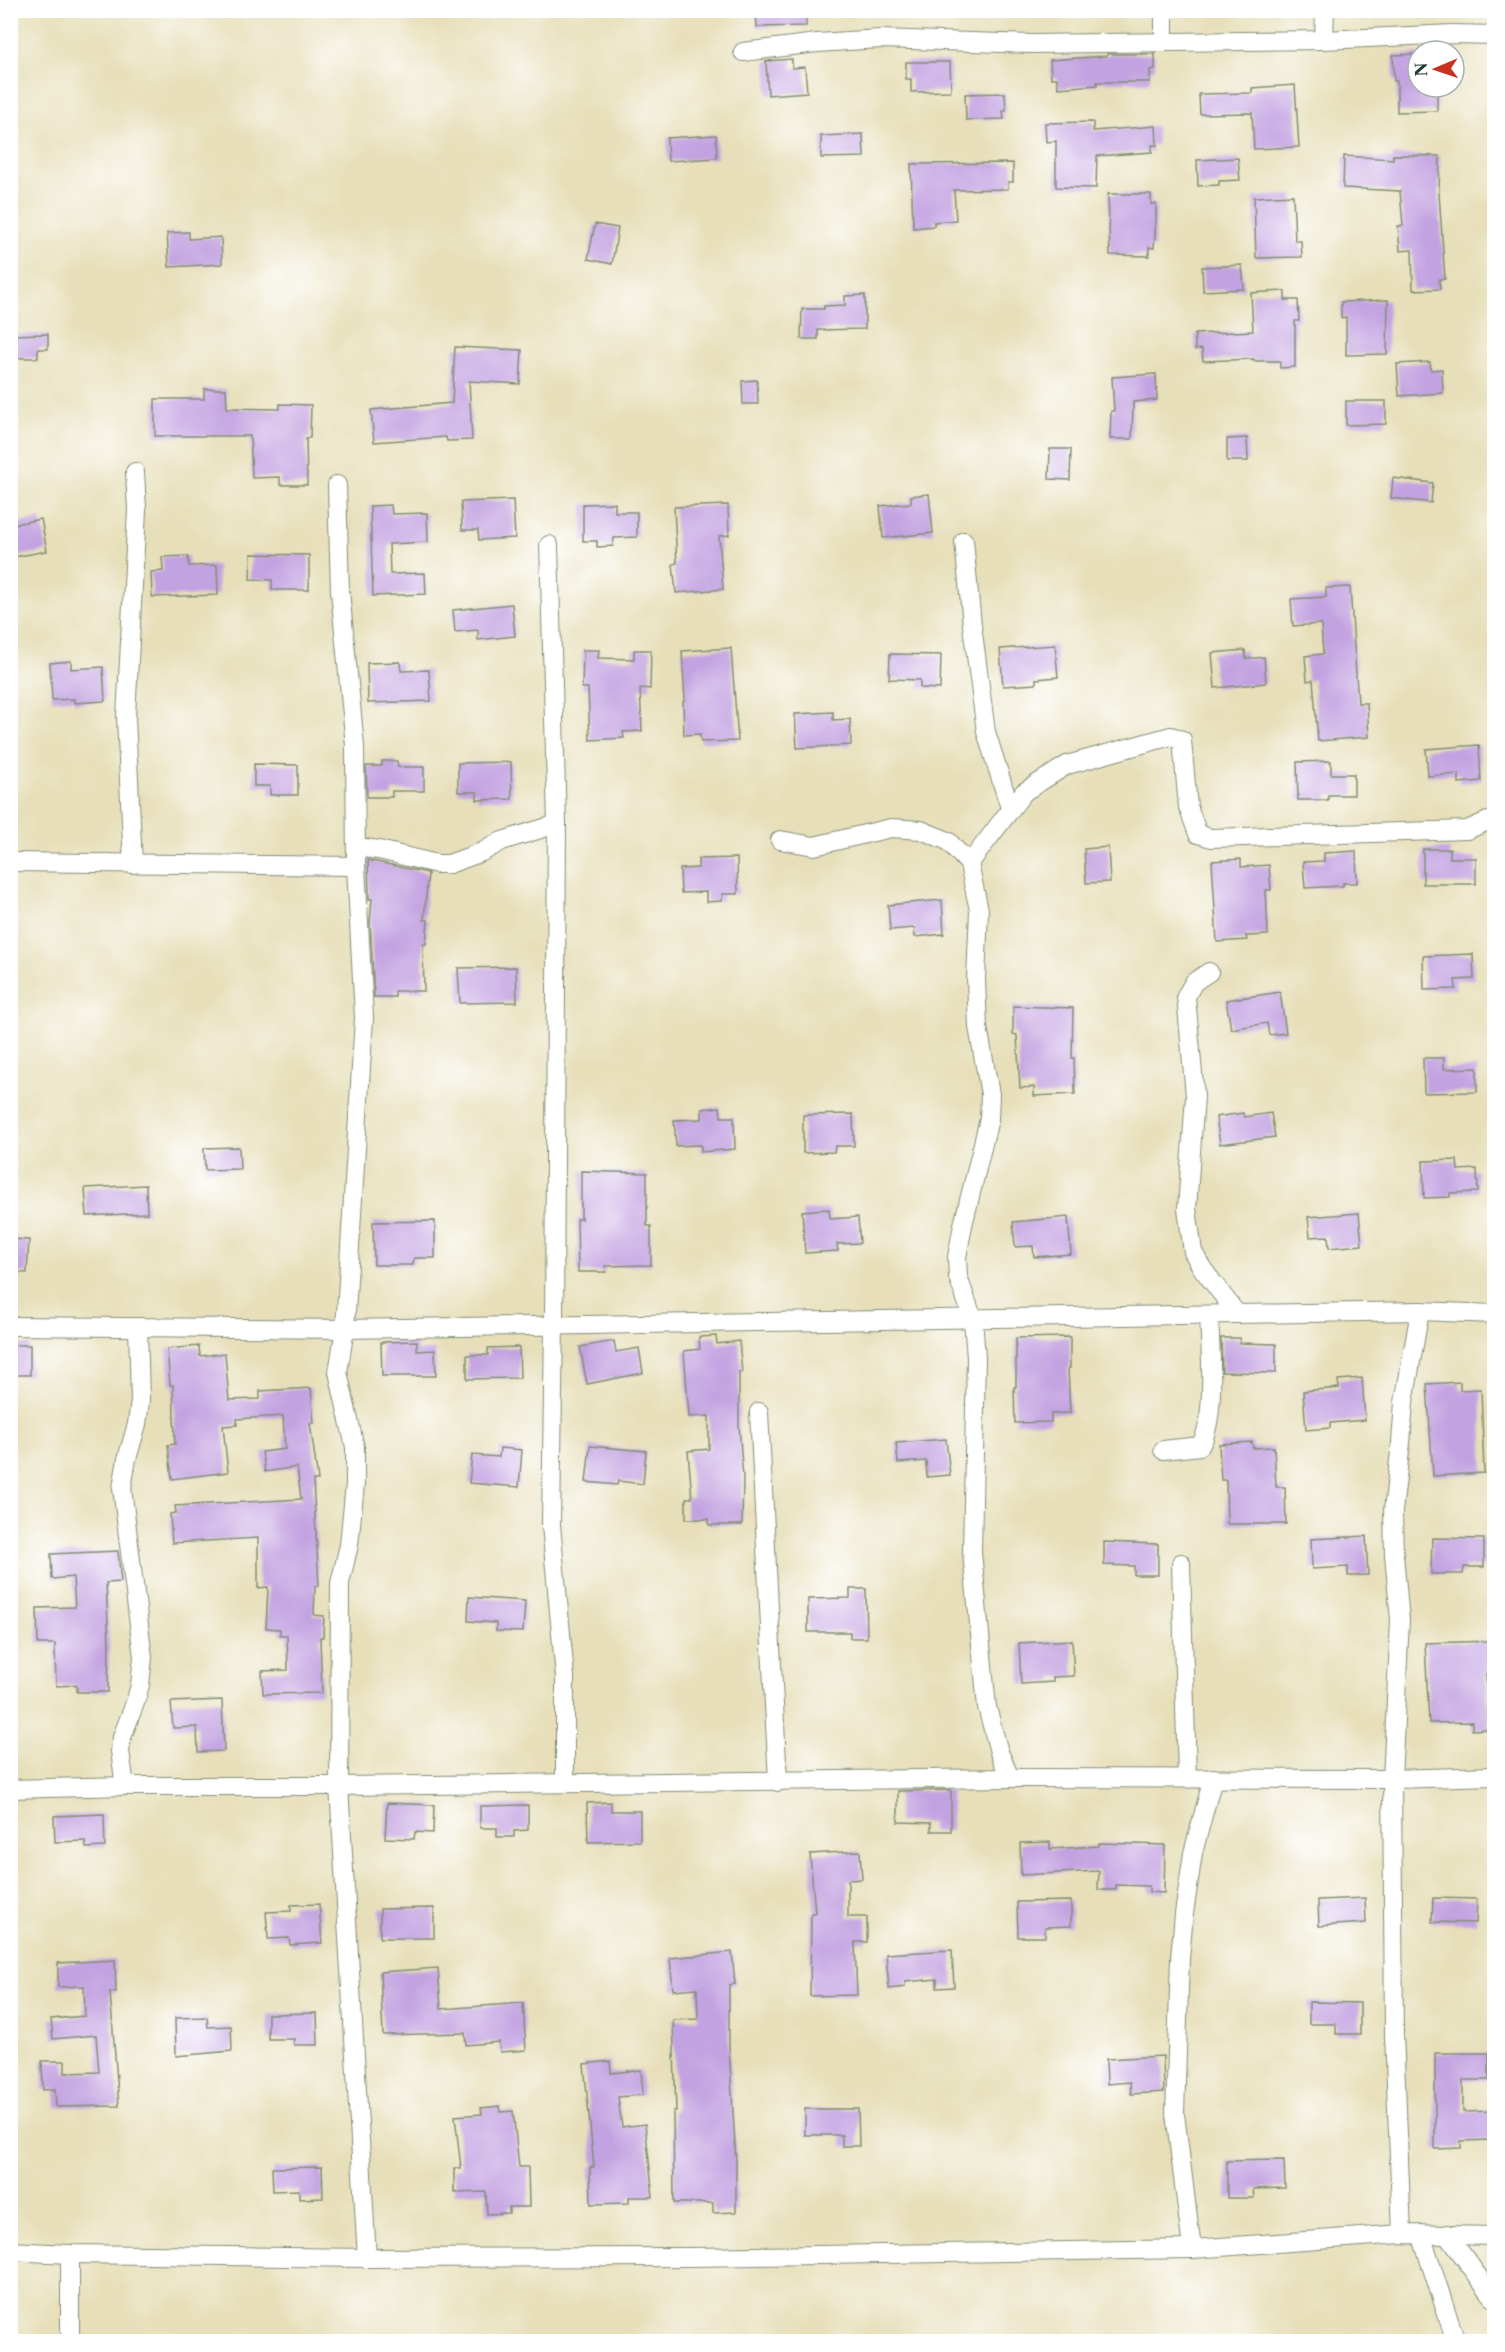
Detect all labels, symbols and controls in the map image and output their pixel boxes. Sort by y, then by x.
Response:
north arrow [1406,39,1466,99]
text: N [1411,62,1431,77]

